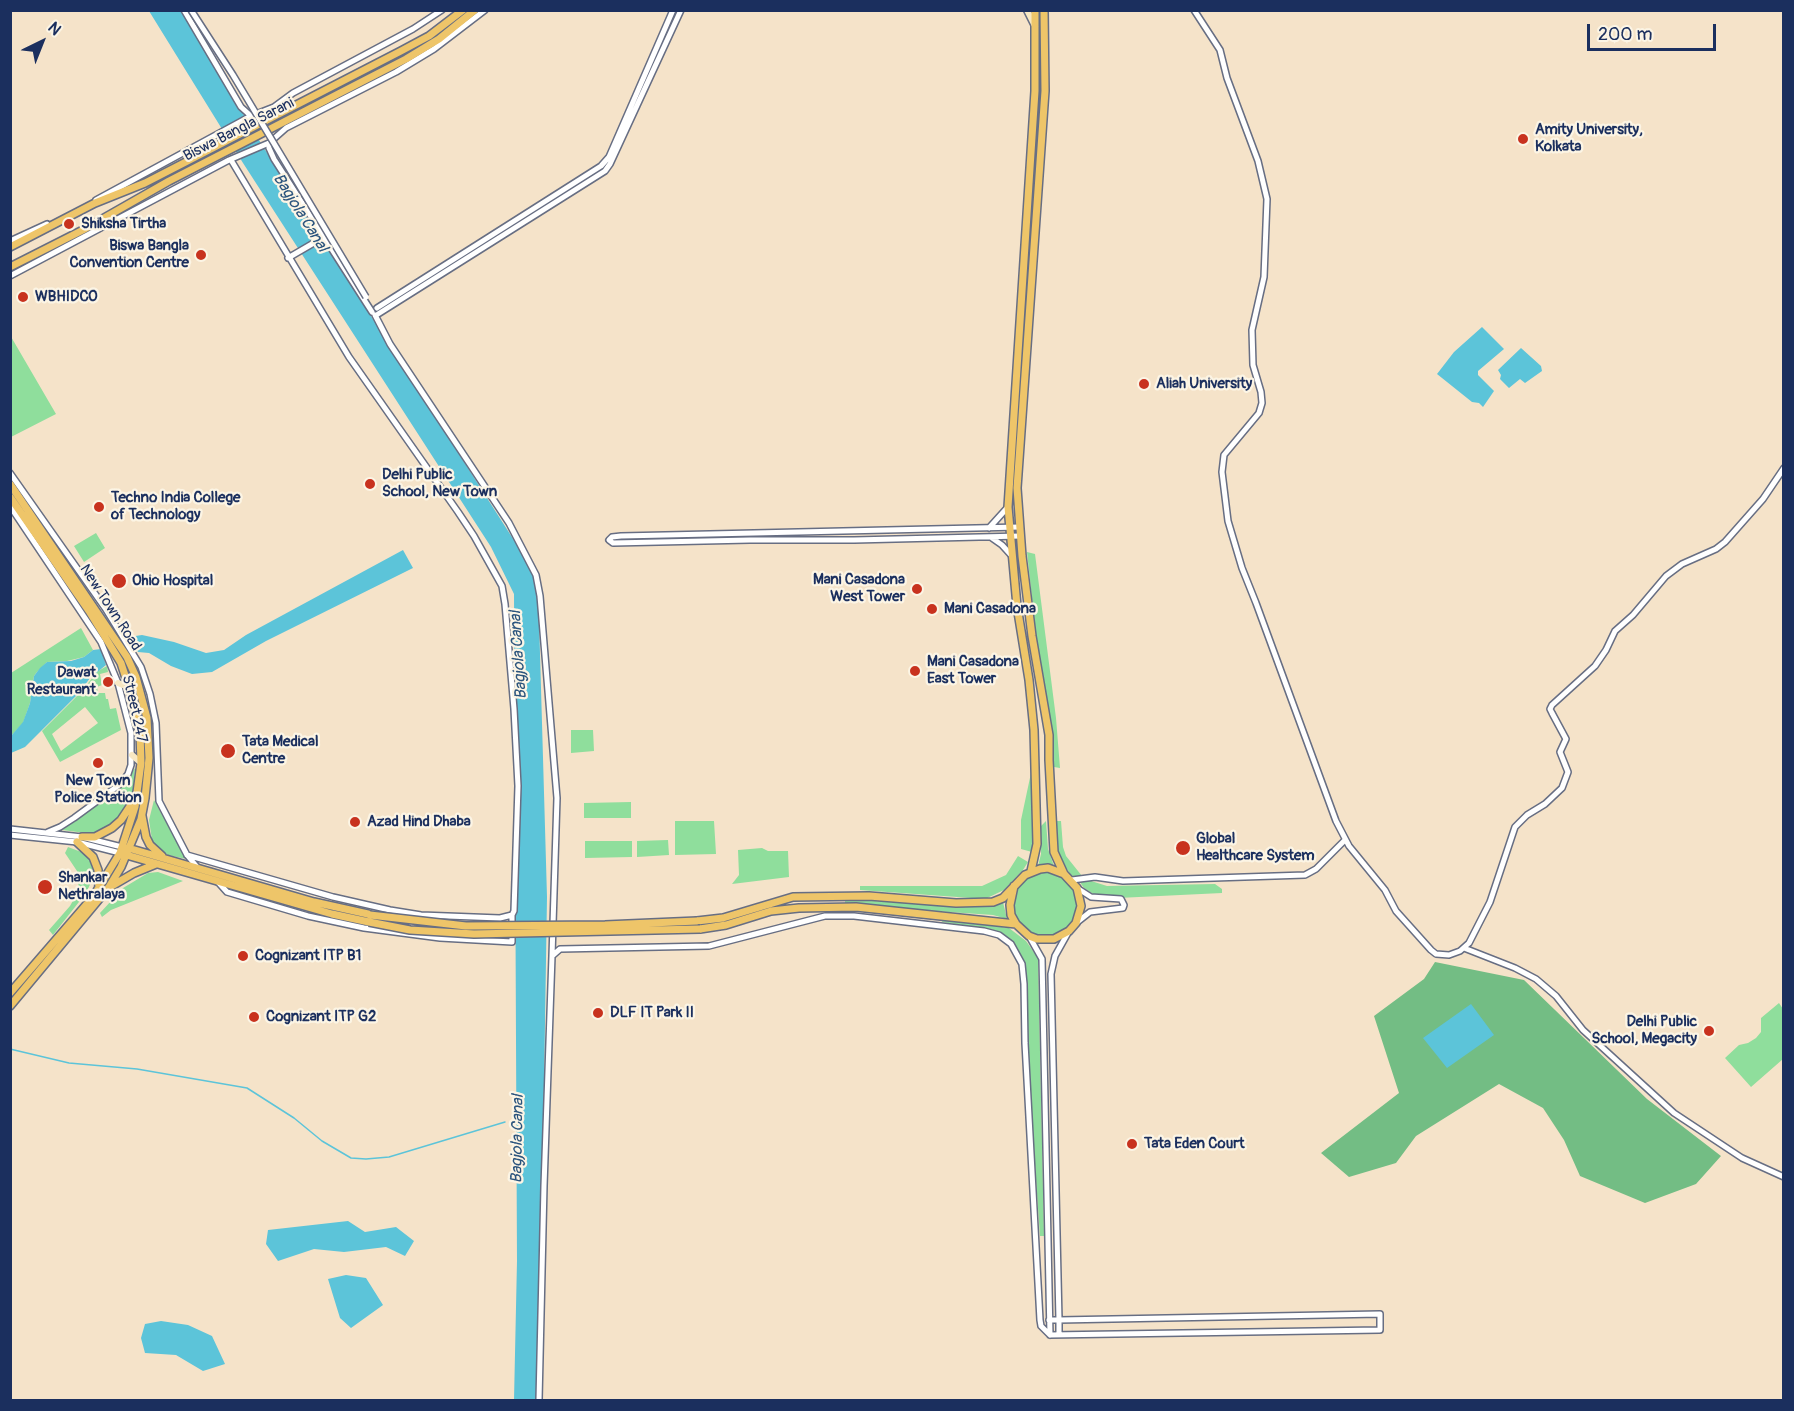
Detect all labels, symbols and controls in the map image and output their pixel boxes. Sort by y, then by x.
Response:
north arrow [12,12,72,72]
scale bar [1590,12,1719,50]
text: N [43,18,65,40]
text: 200 m [1598,23,1653,46]
street label: Biswa Bangla Sarani [181,94,297,166]
place label: Amity University, Kolkata [1535,121,1643,156]
marker: Amity University, Kolkata [1516,132,1530,146]
water label: Bagjola Canal [268,170,332,256]
place label: Shiksha Tirtha [81,215,166,233]
marker: Shiksha Tirtha [62,217,76,231]
place label: Biswa Bangla Convention Centre [70,237,189,272]
marker: Biswa Bangla Convention Centre [194,248,208,262]
place label: WBHIDCO [35,288,98,306]
marker: WBHIDCO [16,290,30,304]
place label: Aliah University [1156,375,1252,393]
marker: Aliah University [1137,377,1151,391]
place label: Delhi Public School, New Town [382,466,497,501]
marker: Delhi Public School, New Town [363,477,377,491]
place label: Techno India College of Technology [111,489,240,524]
marker: Techno India College of Technology [92,500,106,514]
street label: New Town Road [75,561,145,655]
place label: Mani Casadona West Tower [813,571,905,606]
marker: Ohio Hospital [110,572,128,590]
place label: Ohio Hospital [132,572,213,590]
marker: Mani Casadona West Tower [910,582,924,596]
place label: Mani Casadona [944,600,1036,618]
marker: Mani Casadona [925,602,939,616]
water label: Bagjola Canal [506,610,532,700]
place label: Mani Casadona East Tower [927,653,1019,688]
place label: Dawat Restaurant [27,664,96,699]
marker: Mani Casadona East Tower [908,664,922,678]
street label: Street 247 [117,673,151,745]
marker: Dawat Restaurant [101,675,115,689]
place label: Tata Medical Centre [242,733,319,768]
marker: Tata Medical Centre [219,742,237,760]
marker: New Town Police Station [91,756,105,770]
place label: New Town Police Station [54,772,142,807]
place label: Azad Hind Dhaba [367,813,471,831]
marker: Azad Hind Dhaba [348,815,362,829]
place label: Global Healthcare System [1196,830,1315,865]
marker: Global Healthcare System [1174,839,1192,857]
place label: Shankar Nethralaya [58,869,125,904]
marker: Shankar Nethralaya [36,878,54,896]
place label: Cognizant ITP B1 [255,947,361,965]
marker: Cognizant ITP B1 [236,949,250,963]
place label: DLF IT Park II [610,1004,694,1022]
marker: DLF IT Park II [591,1006,605,1020]
place label: Cognizant ITP G2 [266,1008,376,1026]
marker: Cognizant ITP G2 [247,1010,261,1024]
place label: Delhi Public School, Megacity [1591,1013,1697,1048]
marker: Delhi Public School, Megacity [1702,1024,1716,1038]
water label: Bagjola Canal [508,1095,528,1183]
place label: Tata Eden Court [1144,1135,1245,1153]
marker: Tata Eden Court [1125,1137,1139,1151]

